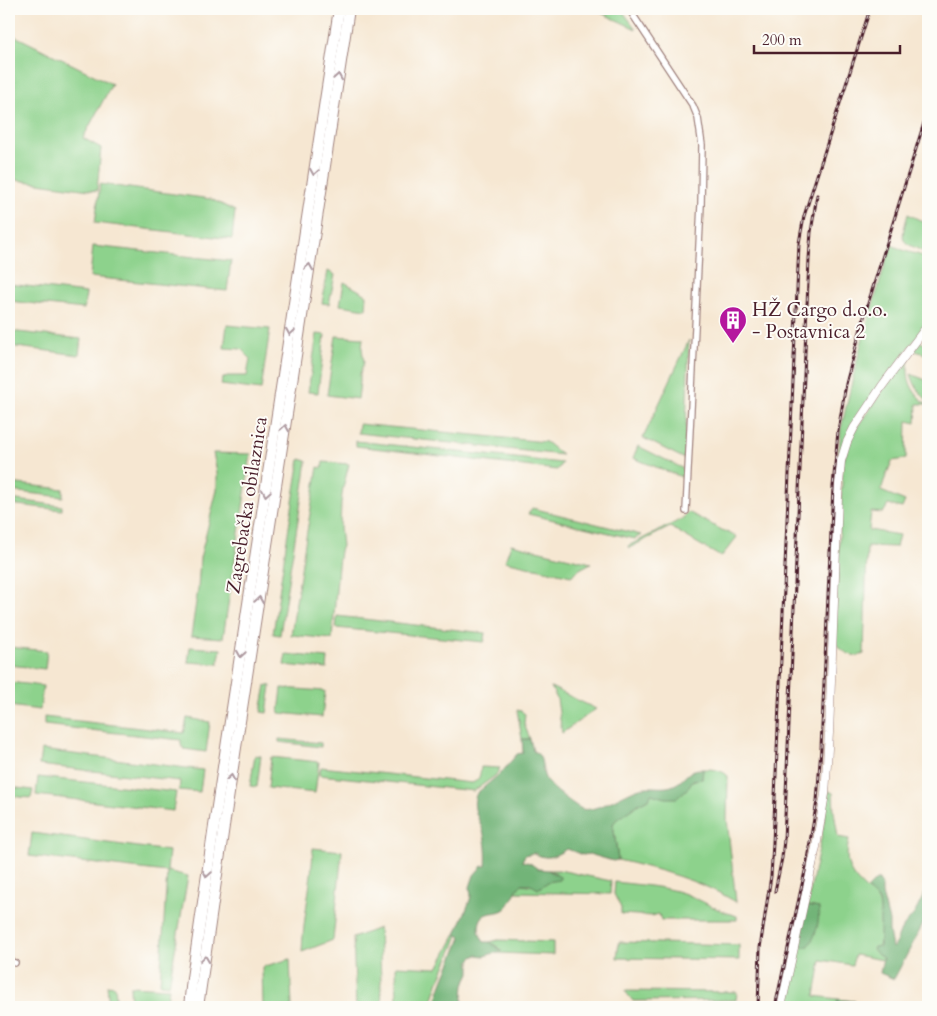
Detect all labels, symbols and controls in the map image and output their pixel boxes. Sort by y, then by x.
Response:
scale bar [754,22,901,54]
text: 200 m [762,30,802,50]
one-way arrow [333,73,343,81]
one-way arrow [310,167,320,176]
one-way arrow [304,263,314,272]
place label: HŽ Cargo d.o.o. - Postavnica 2 [752,297,887,345]
building icon: HŽ Cargo d.o.o. - Postavnica 2 [718,305,748,344]
one-way arrow [285,329,296,337]
street label: Zagrebačka obilaznica [220,415,274,596]
one-way arrow [279,424,290,432]
one-way arrow [261,489,271,497]
one-way arrow [253,596,263,605]
one-way arrow [236,650,247,658]
one-way arrow [226,774,236,783]
one-way arrow [202,870,213,878]
one-way arrow [199,955,210,963]

